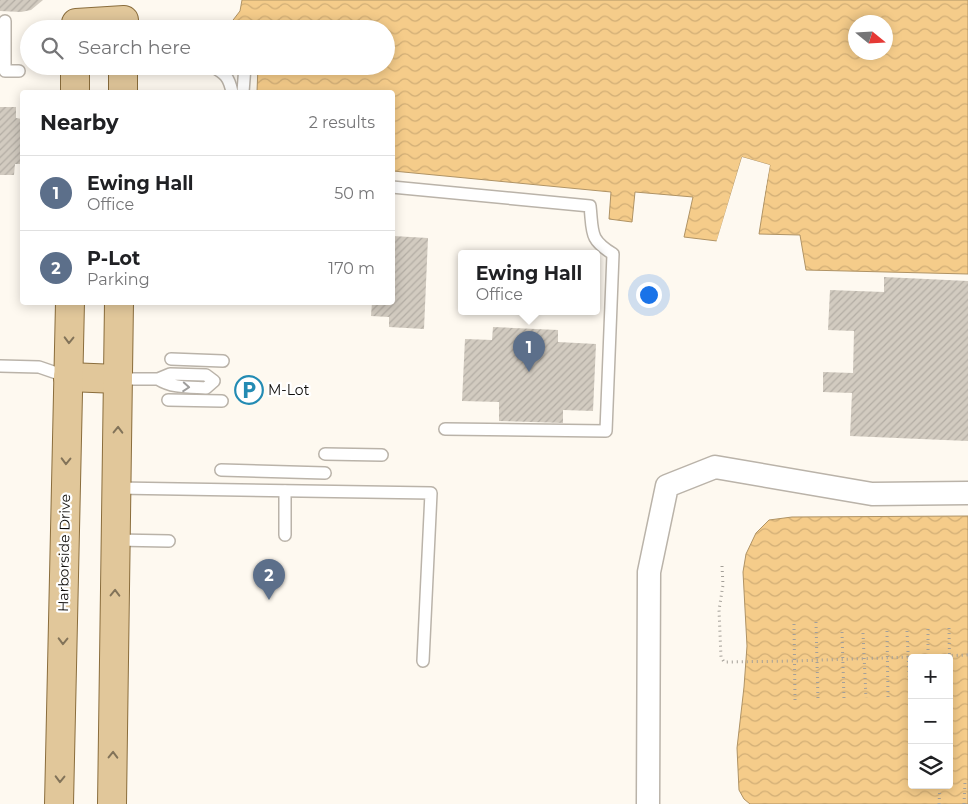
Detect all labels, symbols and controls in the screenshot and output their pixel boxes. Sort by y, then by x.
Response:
north arrow [848,15,893,60]
search box [20,20,395,75]
icon: search [38,34,66,62]
text: Search here [78,36,191,59]
text: Nearby [40,110,119,135]
text: 2 results [309,113,375,132]
text: Ewing Hall [87,172,194,195]
text: 1 [53,184,59,203]
text: 50 m [334,184,375,203]
text: Office [87,195,134,214]
text: P-Lot [87,247,140,270]
popup [458,250,600,315]
text: 2 [51,259,61,278]
text: 170 m [328,259,375,278]
text: Ewing Hall [476,262,582,285]
text: Parking [87,270,150,289]
your location [636,282,662,308]
text: Office [476,285,523,304]
pin: 1 [513,331,545,372]
one-way arrow [64,336,74,344]
parking icon: M-Lot [234,375,264,405]
one-way arrow [182,381,190,392]
place label: M-Lot [268,381,310,399]
one-way arrow [113,426,123,434]
one-way arrow [61,457,72,465]
street label: Harborside Drive [54,494,74,612]
pin: 2 [253,559,285,600]
one-way arrow [110,589,121,597]
one-way arrow [57,637,68,645]
map controls [908,654,953,789]
button: + [908,654,953,699]
button: − [908,699,953,744]
button: layers [908,744,953,789]
one-way arrow [108,751,118,759]
one-way arrow [54,775,65,783]

